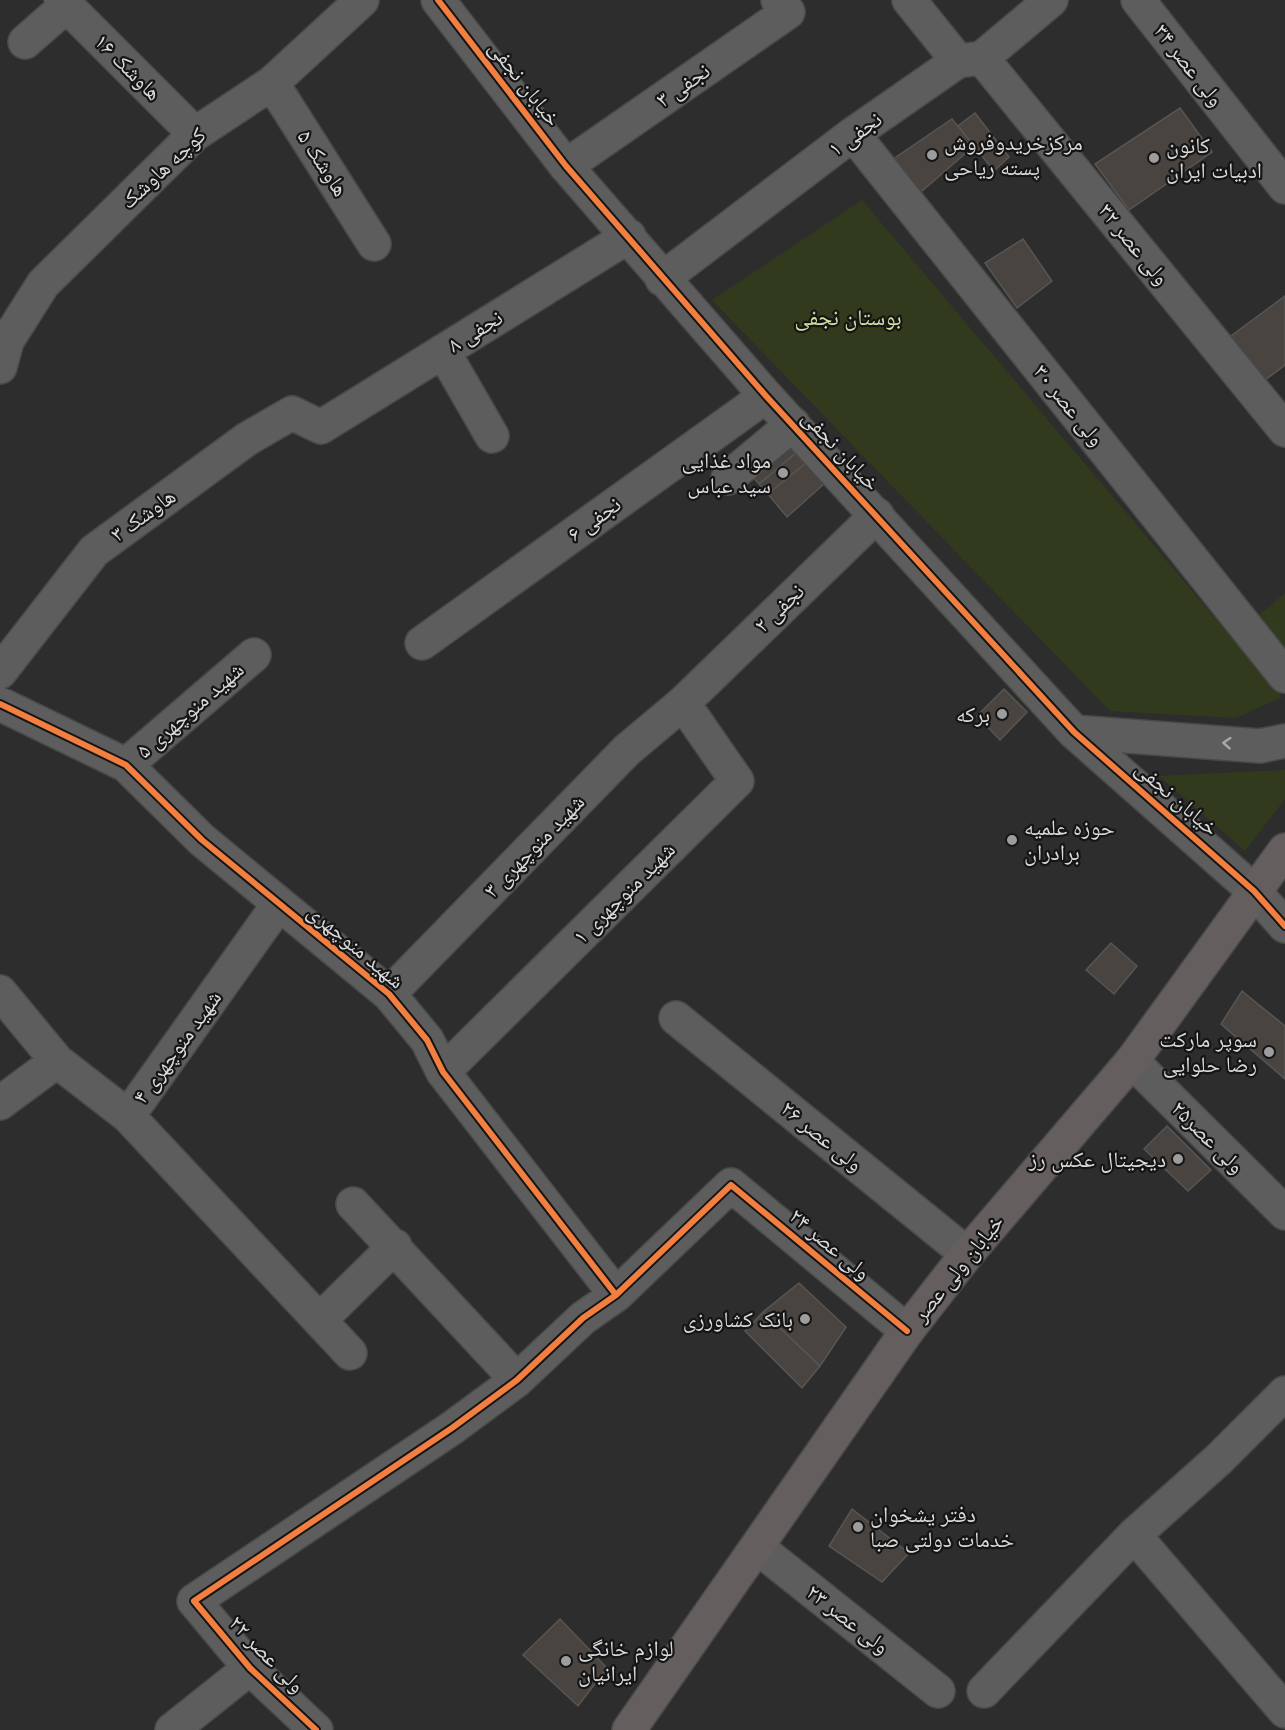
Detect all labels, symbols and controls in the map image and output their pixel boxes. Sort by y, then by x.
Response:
street label: ولی عصر ۳۴ [1148,18,1230,112]
street label: هاوشک ۱۶ [89,28,167,106]
street label: خیابان نجفی [483,35,567,131]
street label: نجفی ۳ [651,57,715,113]
street label: نجفی ۱ [823,106,887,162]
street label: کوچه هاوشک [115,122,211,214]
street label: هاوشک ۵ [292,125,354,201]
place label: مرکزخریدوفروش پسته ریاحی [944,129,1083,181]
place label: کانون ادبیات ایران [1166,132,1262,184]
marker: مرکزخریدوفروش پسته ریاحی [925,148,939,162]
marker: کانون ادبیات ایران [1147,151,1161,165]
street label: ولی عصر ۳۲ [1093,197,1175,291]
street label: نجفی ۸ [443,304,507,358]
park label: بوستان نجفی [795,304,901,331]
street label: ولی عصر ۳۰ [1028,358,1110,452]
street label: خیابان نجفی [796,404,886,496]
place label: مواد غذایی سید عباس [681,447,771,499]
marker: مواد غذایی سید عباس [776,466,790,480]
street label: هاوشک ۳ [105,482,181,548]
street label: نجفی ۶ [562,491,626,547]
street label: نجفی ۲ [748,578,810,638]
street label: شهید منوچهری ۵ [131,656,249,764]
place label: برکه [956,701,990,728]
marker: برکه [995,707,1009,721]
one-way arrow [1222,737,1231,750]
street label: خیابان نجفی [1130,754,1224,842]
street label: شهید منوچهری ۳ [478,789,590,903]
place label: حوزه علمیه برادران [1024,814,1115,866]
marker: حوزه علمیه برادران [1005,833,1019,847]
street label: شهید منوچهری ۱ [567,836,681,950]
street label: شهید منوچهری [302,898,410,994]
street label: شهید منوچهری ۴ [127,985,227,1109]
place label: سوپر مارکت رضا حلوایی [1159,1026,1257,1078]
marker: سوپر مارکت رضا حلوایی [1262,1045,1276,1059]
street label: ولی عصر ۲۶ [775,1095,869,1177]
street label: ولی عصر۲۵ [1166,1095,1250,1179]
place label: دیجیتال عکس رز [1028,1146,1166,1173]
marker: دیجیتال عکس رز [1171,1152,1185,1166]
street label: ولی عصر ۲۴ [784,1202,876,1286]
street label: خیابان ولی عصر [906,1209,1009,1328]
place label: بانک کشاورزی [683,1306,793,1333]
marker: بانک کشاورزی [798,1312,812,1326]
place label: دفتر یشخوان خدمات دولتی صبا [870,1501,1014,1553]
marker: دفتر یشخوان خدمات دولتی صبا [851,1520,865,1534]
street label: ولی عصر ۲۳ [801,1578,895,1660]
street label: ولی عصر ۲۲ [223,1609,311,1699]
place label: لوازم خانگی ایرانیان [578,1635,674,1687]
marker: لوازم خانگی ایرانیان [559,1654,573,1668]

